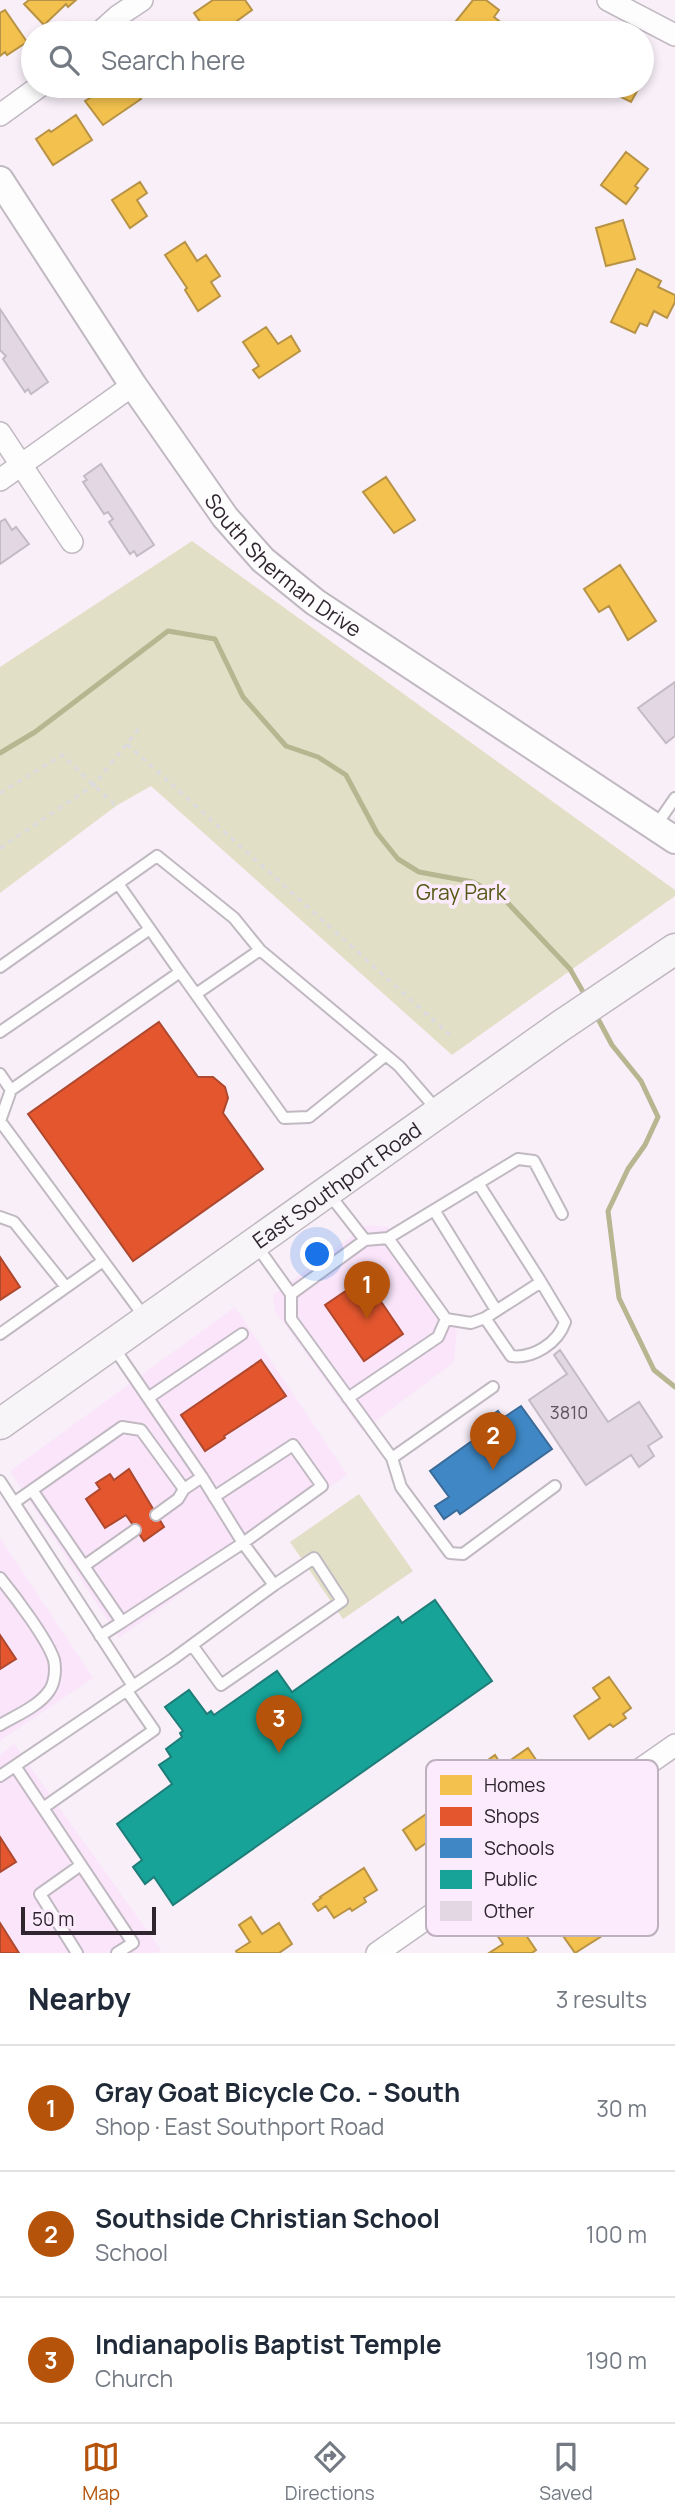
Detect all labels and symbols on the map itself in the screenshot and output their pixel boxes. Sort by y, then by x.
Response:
street label: South Sherman Drive [199,488,367,643]
park label: Gray Park [416,878,507,906]
street label: East Southport Road [247,1115,427,1254]
your location [300,1237,334,1271]
pin: 1 [344,1261,390,1319]
house number: 3810 [550,1400,588,1424]
pin: 2 [470,1412,516,1470]
pin: 3 [256,1695,302,1753]
legend [426,1760,658,1936]
text: Homes [484,1772,545,1798]
text: Shops [484,1803,539,1829]
text: Schools [484,1835,554,1861]
text: Public [484,1866,537,1892]
text: Other [484,1898,535,1924]
scale bar [21,1904,156,1936]

